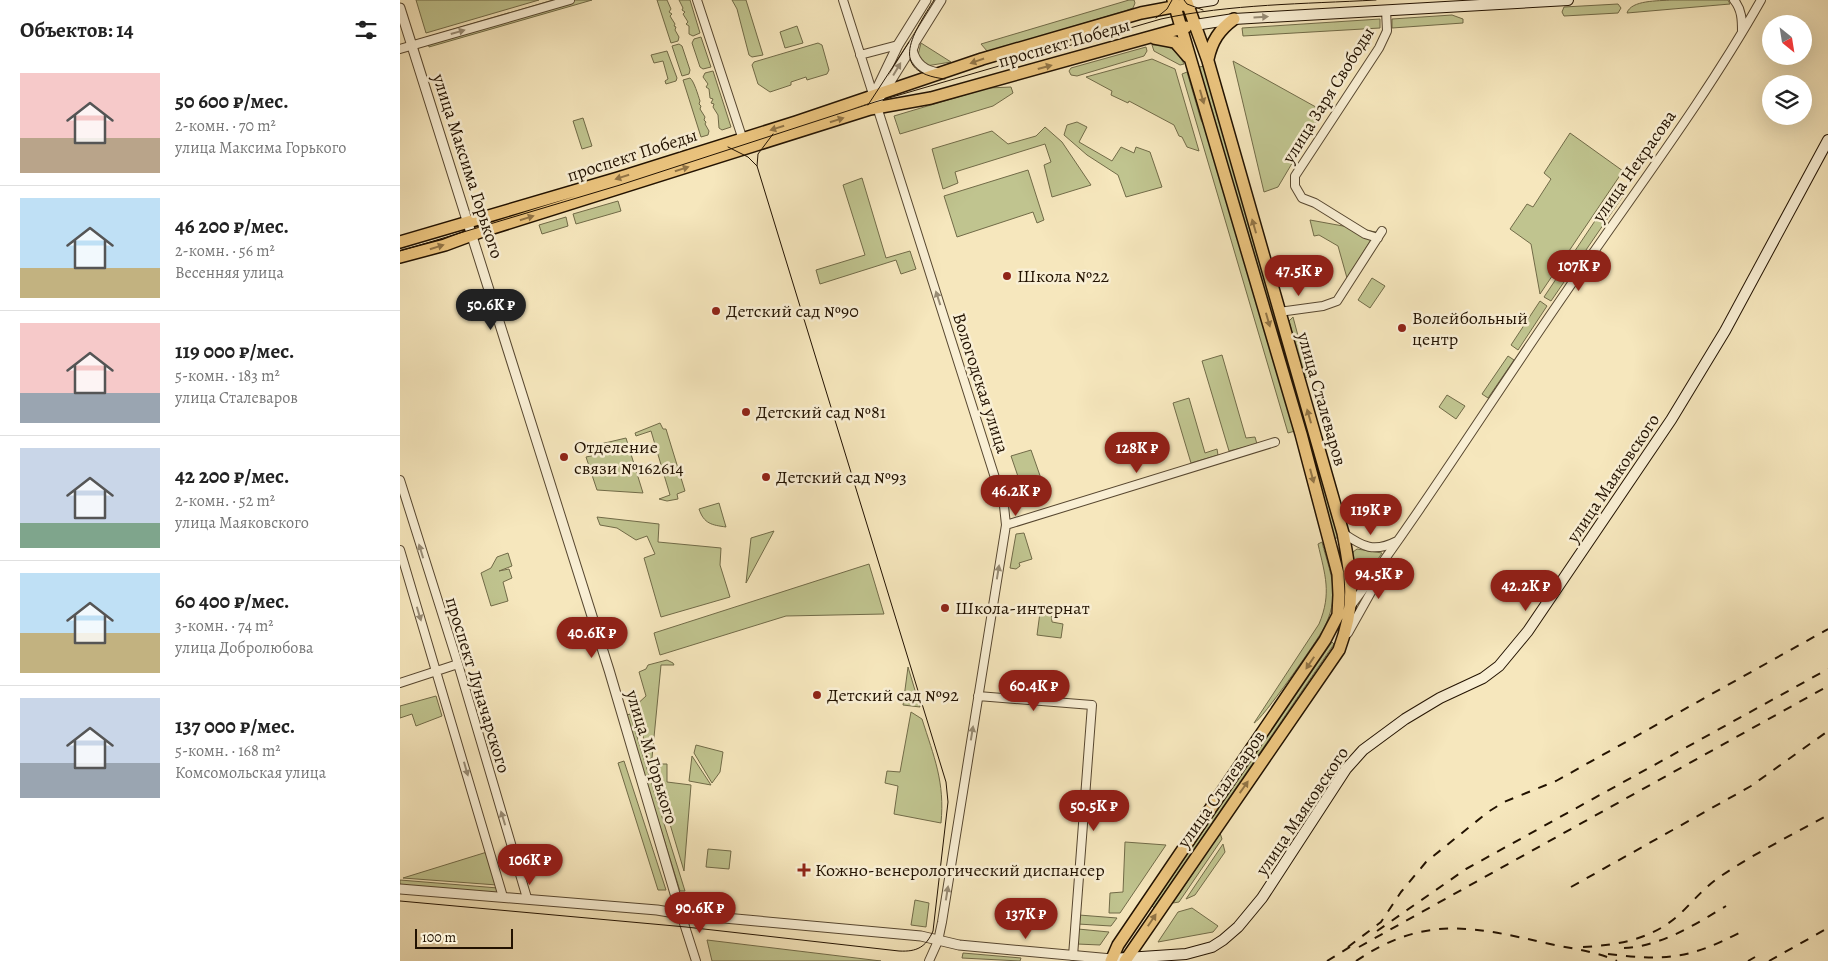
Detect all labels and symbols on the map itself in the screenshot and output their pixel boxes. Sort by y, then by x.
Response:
street label: проспект Победы [995,13,1133,73]
one-way arrow [1254,13,1270,21]
north arrow [1762,15,1812,65]
street label: улица Заря Свободы [1276,22,1380,169]
one-way arrow [451,28,466,36]
one-way arrow [969,58,984,66]
one-way arrow [893,63,902,76]
one-way arrow [1037,63,1052,71]
street label: улица Максима Горького [426,70,509,261]
one-way arrow [1199,90,1207,105]
street label: улица Некрасова [1586,105,1682,228]
one-way arrow [829,115,844,123]
street label: проспект Победы [564,123,700,187]
one-way arrow [769,124,784,132]
one-way arrow [675,165,690,173]
one-way arrow [614,173,629,181]
one-way arrow [520,213,535,221]
one-way arrow [1250,219,1258,234]
one-way arrow [430,243,445,251]
pin: 107K ₽ [1538,250,1620,292]
pin: 47.5K ₽ [1253,254,1345,297]
place label: Школа №22 [1017,264,1110,288]
marker: Школа №22 [1001,270,1013,282]
pin: 50.6K ₽ [445,288,537,331]
one-way arrow [933,291,941,306]
place label: Детский сад №90 [726,299,859,323]
marker: Детский сад №90 [710,305,722,317]
place label: Волейбольный центр [1412,306,1528,351]
street label: Вологодская улица [947,310,1015,457]
one-way arrow [1264,313,1272,328]
marker: Волейбольный центр [1396,322,1408,334]
street label: улица Сталеваров [1291,328,1353,469]
place label: Детский сад №81 [756,400,886,424]
marker: Детский сад №81 [740,406,752,418]
one-way arrow [1304,408,1312,423]
street label: улица Маяковского [1560,409,1665,548]
pin: 128K ₽ [1096,432,1178,474]
place label: Отделение связи №162614 [574,435,684,480]
marker: Отделение связи №162614 [558,451,570,463]
place label: Детский сад №93 [776,465,907,489]
one-way arrow [1308,469,1316,484]
marker: Детский сад №93 [760,471,772,483]
pin: 46.2K ₽ [970,474,1062,517]
pin: 119K ₽ [1330,494,1412,536]
one-way arrow [417,543,425,558]
pin: 94.5K ₽ [1333,558,1425,600]
one-way arrow [995,564,1003,580]
pin: 42.2K ₽ [1480,570,1572,612]
street label: проспект Луначарского [440,594,516,776]
place label: Школа-интернат [955,596,1090,620]
marker: Школа-интернат [939,602,951,614]
one-way arrow [416,606,424,621]
pin: 40.6K ₽ [546,616,638,659]
one-way arrow [1305,656,1314,669]
pin: 60.4K ₽ [988,670,1080,712]
place label: Детский сад №92 [827,683,959,707]
street label: улица М.Горького [620,686,684,827]
marker: Детский сад №92 [811,689,823,701]
one-way arrow [969,724,977,740]
street label: улица Сталеваров [1171,726,1270,853]
street label: улица Маяковского [1249,742,1354,881]
one-way arrow [462,762,470,777]
one-way arrow [1239,780,1249,793]
pin: 50.5K ₽ [1048,790,1140,832]
one-way arrow [499,810,507,825]
pin: 106K ₽ [489,844,571,886]
place label: Кожно-венерологический диспансер [815,858,1105,882]
marker: Кожно-венерологический диспансер [797,863,811,877]
one-way arrow [943,885,951,901]
pin: 90.6K ₽ [654,892,746,934]
pin: 137K ₽ [985,898,1067,940]
one-way arrow [1147,914,1157,927]
scale bar [415,926,512,949]

